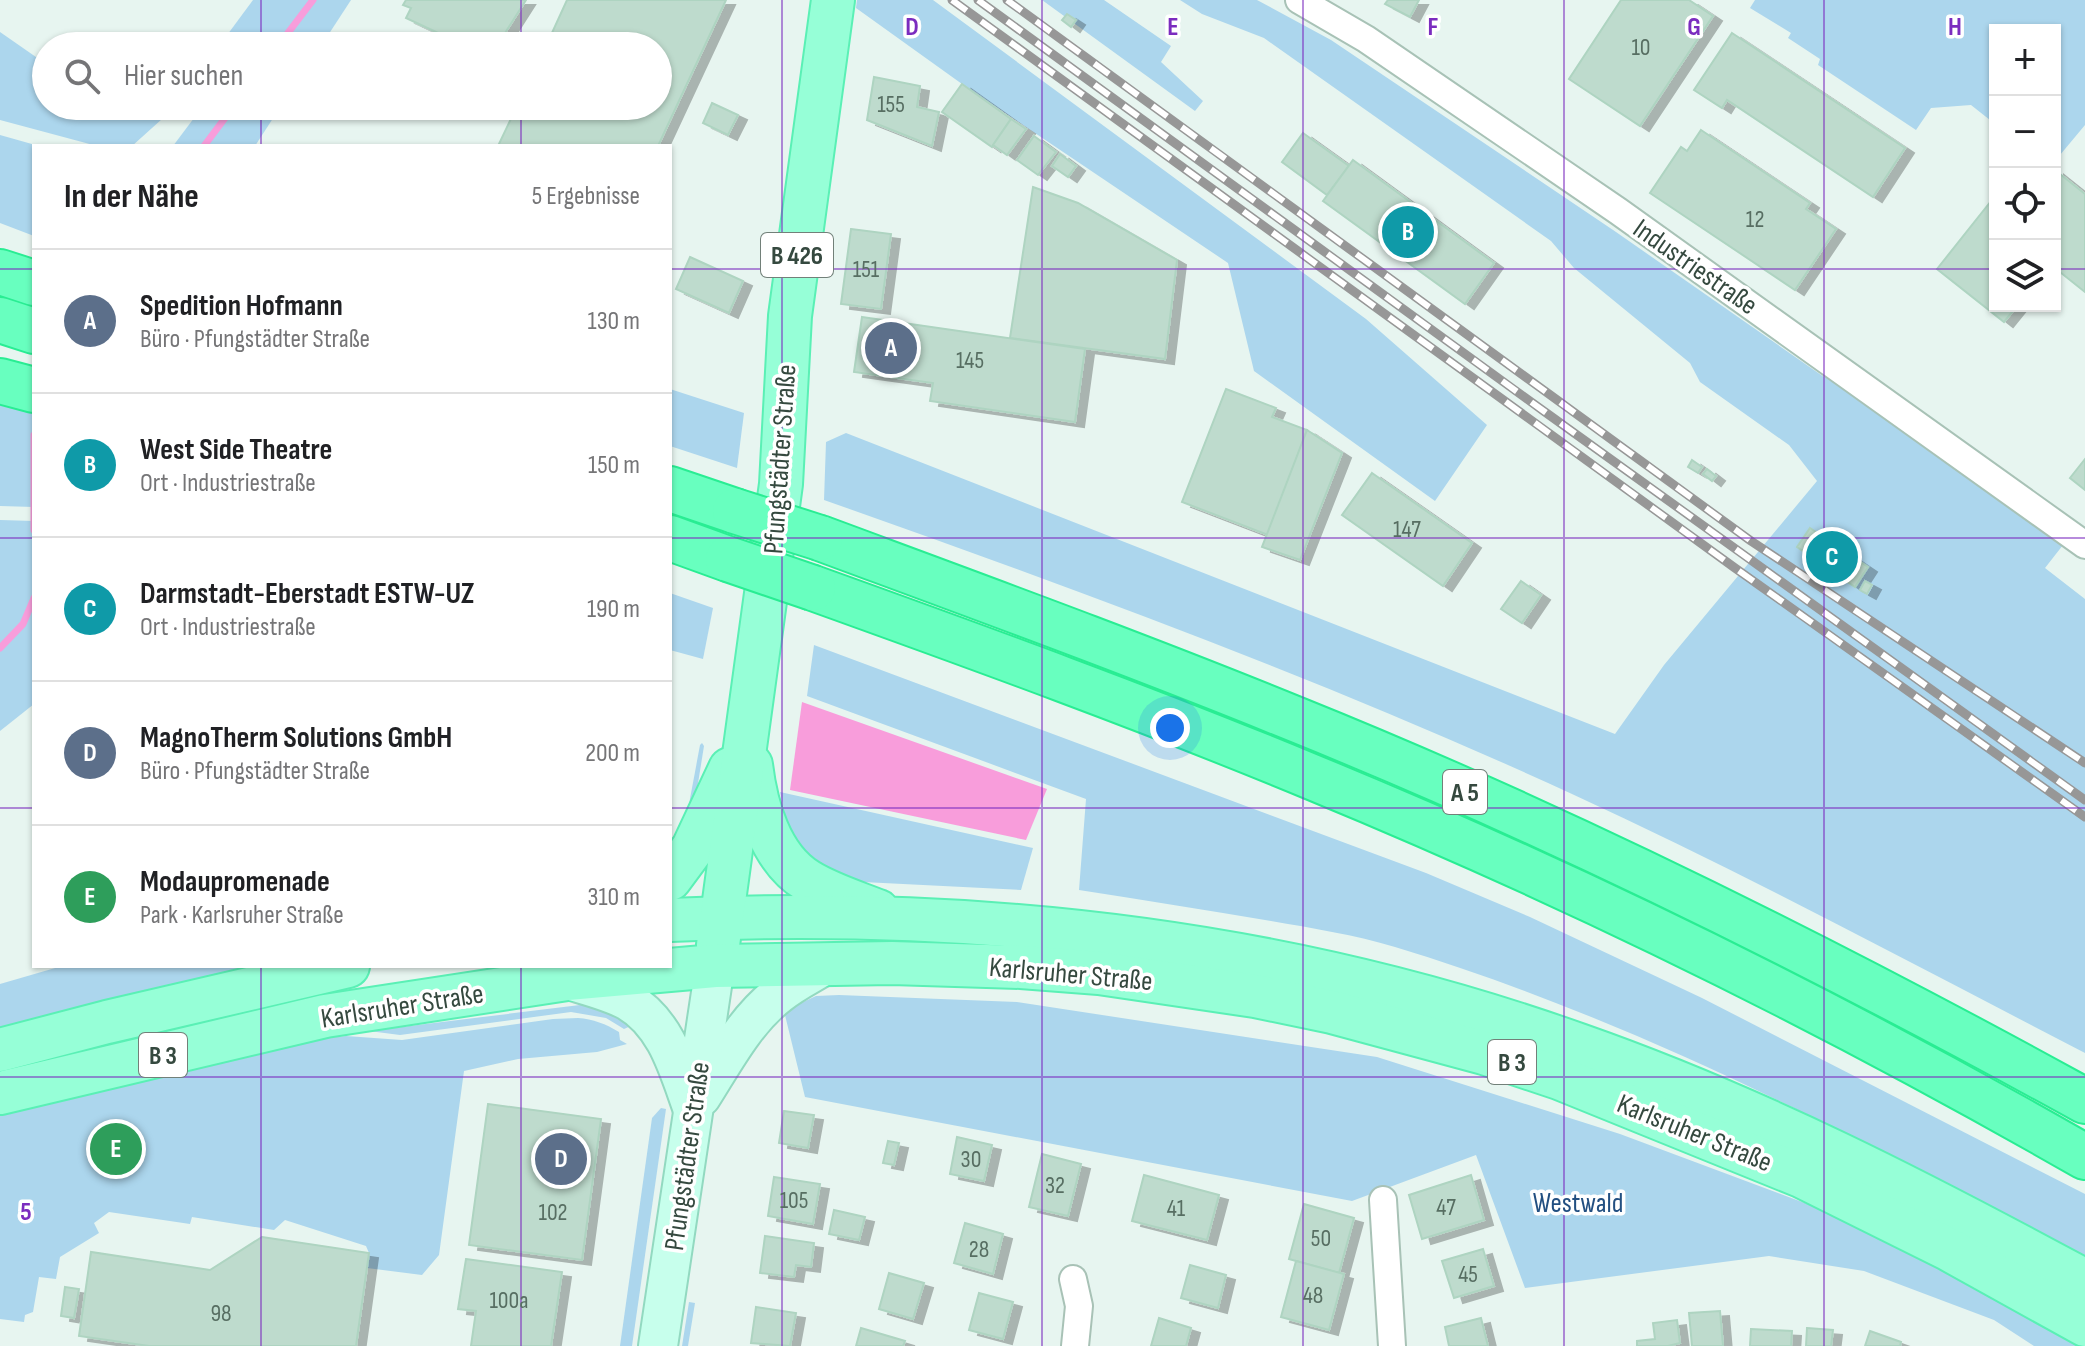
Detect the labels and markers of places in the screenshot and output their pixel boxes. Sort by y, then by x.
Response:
pin: B [1382,202,1434,262]
pin: A [865,318,917,378]
pin: C [1806,527,1858,587]
pin: E [90,1119,142,1179]
pin: D [535,1129,587,1189]

